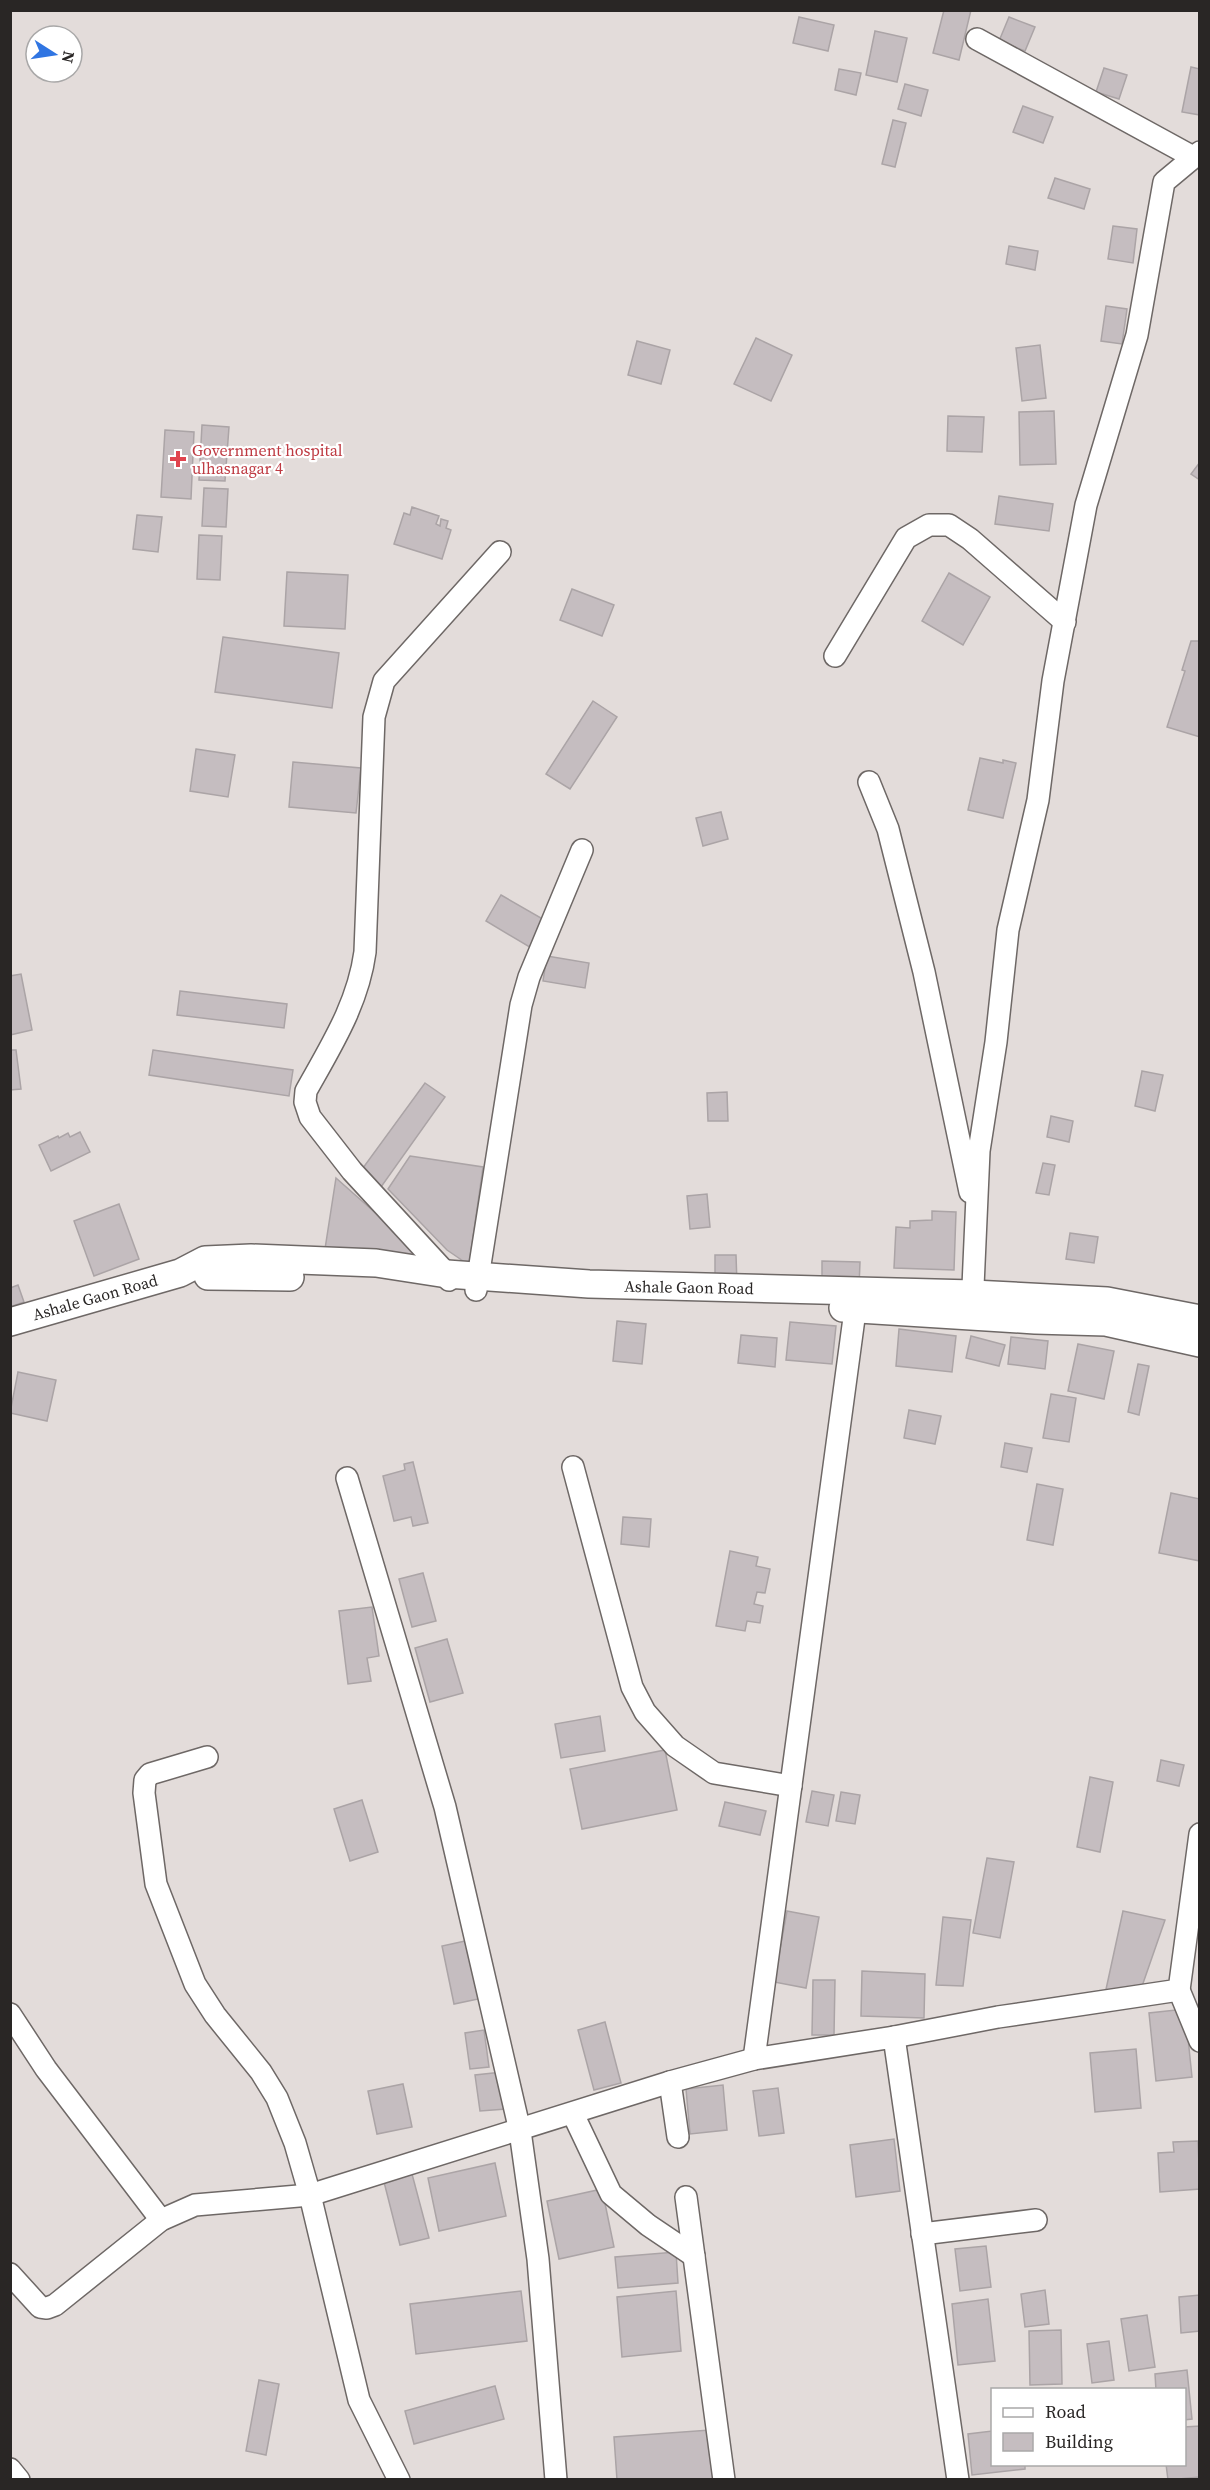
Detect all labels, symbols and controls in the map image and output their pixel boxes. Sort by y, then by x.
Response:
north arrow [24,24,84,84]
text: N [57,49,81,65]
place label: Government hospital ulhasnagar 4 [192,439,343,479]
marker: Government hospital ulhasnagar 4 [169,450,187,468]
street label: Ashale Gaon Road [30,1269,160,1325]
street label: Ashale Gaon Road [624,1275,754,1299]
legend [991,2388,1186,2466]
text: Road [1045,2399,1086,2424]
text: Building [1045,2429,1113,2454]

